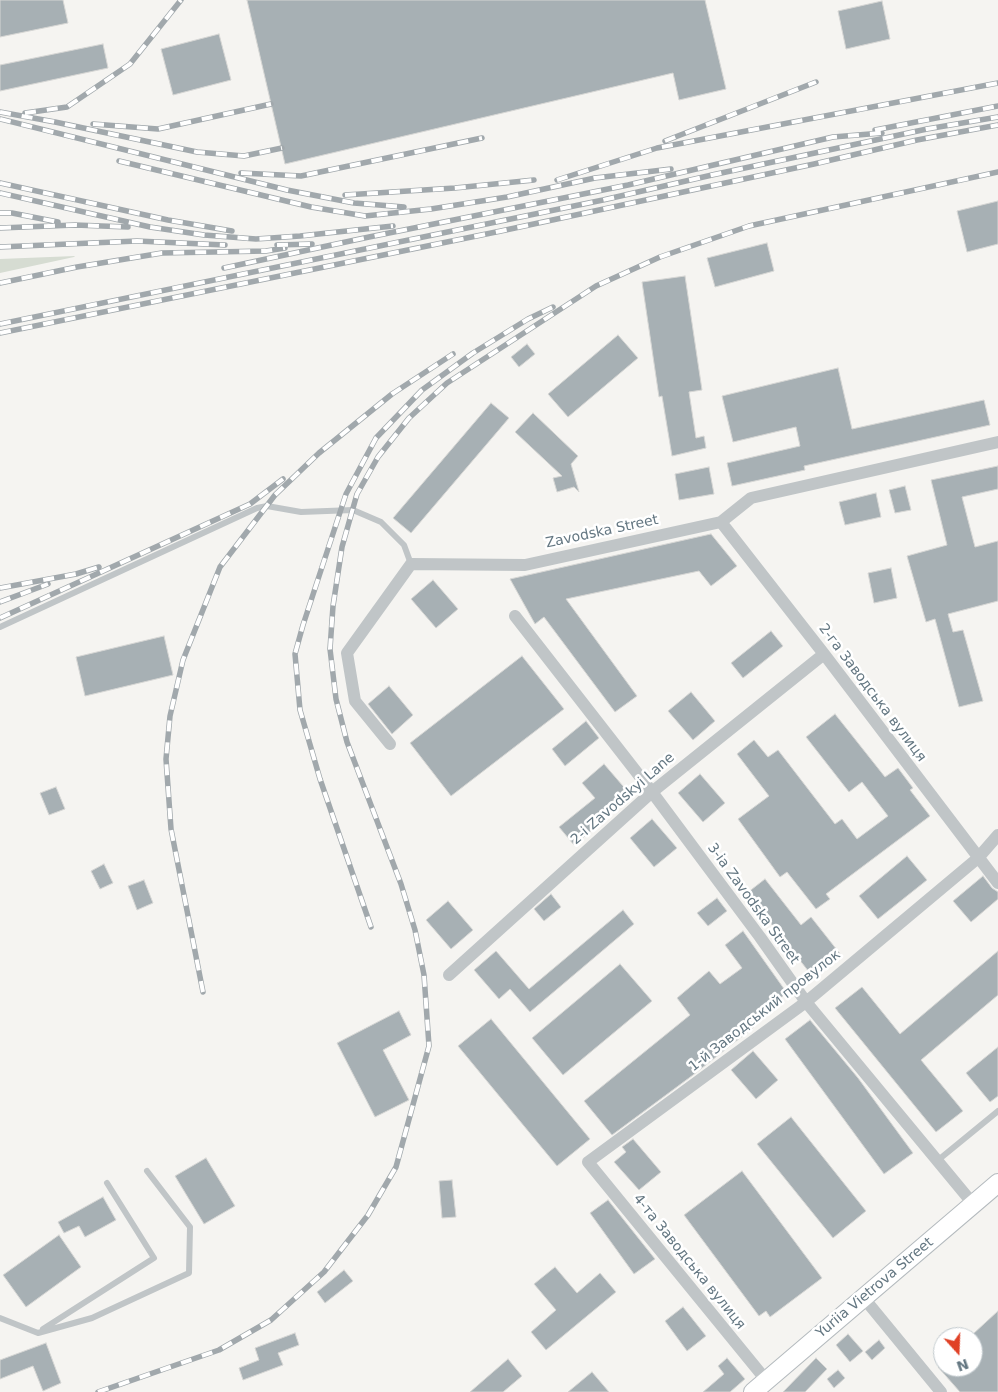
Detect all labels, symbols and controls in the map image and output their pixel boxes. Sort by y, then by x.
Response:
street label: Zavodska Street [544,512,660,552]
street label: 2-га Заводська вулиця [815,621,929,765]
street label: 2-i Zavodskyi Lane [568,749,678,849]
street label: 3-ia Zavodska Street [703,840,803,968]
street label: 1-й Заводський провулок [686,947,844,1075]
street label: 4-та Заводська вулиця [629,1191,749,1333]
street label: Yuriia Vietrova Street [813,1234,937,1342]
north arrow [933,1327,983,1377]
text: N [955,1356,971,1375]

